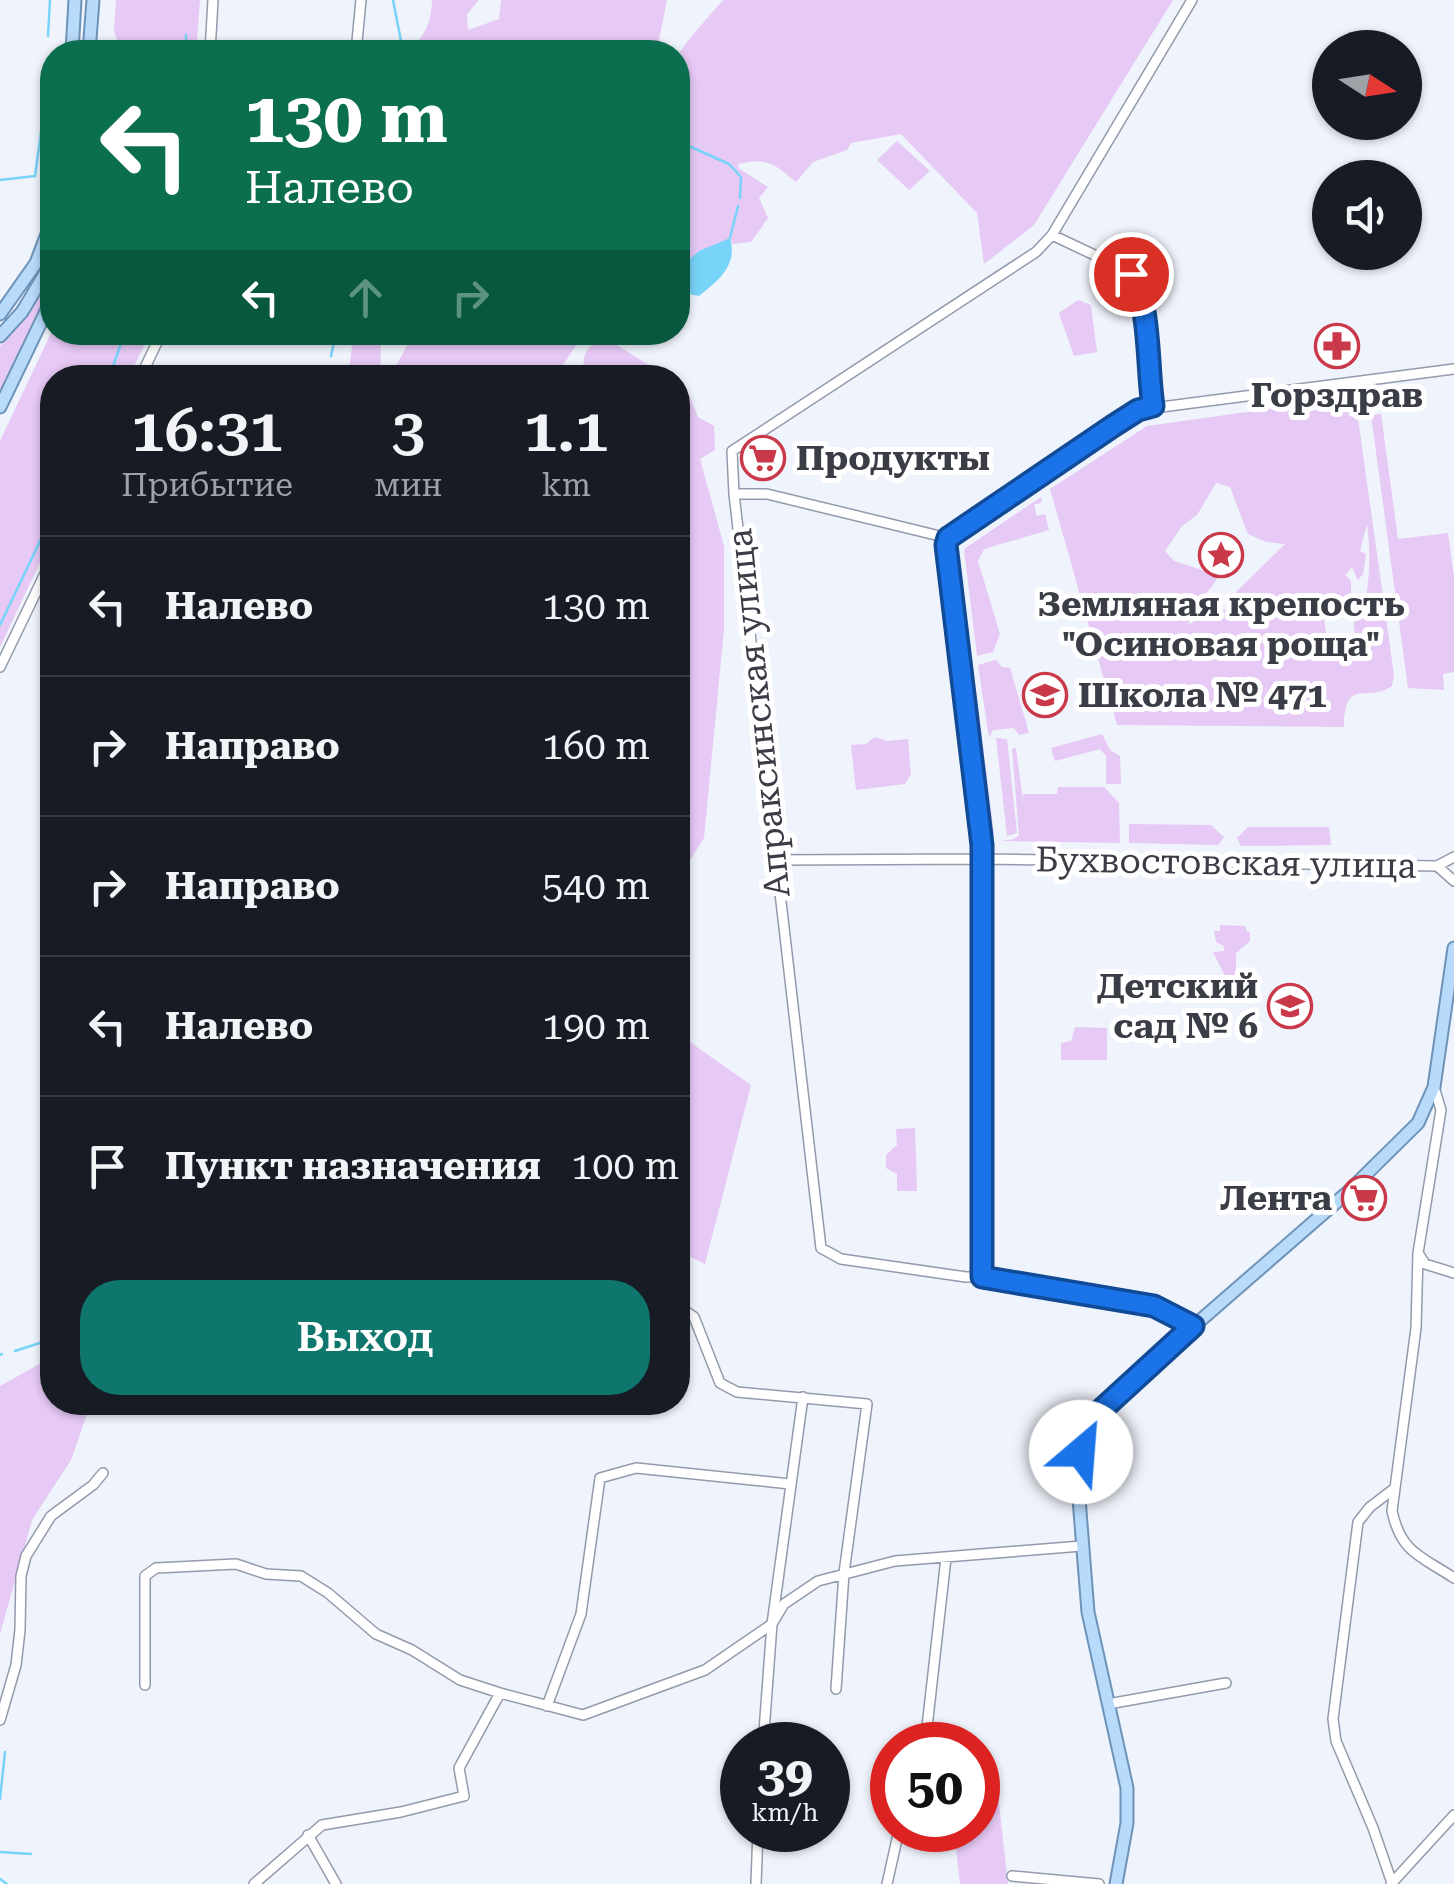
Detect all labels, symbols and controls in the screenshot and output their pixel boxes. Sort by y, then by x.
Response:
north arrow [1312,30,1422,140]
map controls [1312,30,1422,270]
text: 130 m [245,77,448,159]
icon: left [80,80,210,210]
button: sound [1312,160,1422,270]
text: Налево [245,161,414,214]
pin [1089,232,1174,317]
icon: arrive [1104,247,1159,302]
icon: left [233,270,288,325]
icon: ahead [338,270,393,325]
icon: right [443,270,498,325]
pharmacy icon: Горздрав [1314,323,1360,369]
place label: Горздрав [1251,375,1423,416]
text: 16:31 [131,395,283,466]
text: 3 [392,395,425,466]
text: 1.1 [524,395,609,466]
supermarket icon: Продукты [740,435,786,481]
place label: Продукты [796,438,990,479]
text: Прибытие [121,466,293,504]
text: мин [374,466,442,504]
text: km [541,466,591,504]
street label: Апраксинская улица [719,527,799,899]
place icon: Земляная крепость "Осиновая роща" [1198,532,1244,578]
icon: left [80,579,135,634]
text: Налево [165,584,313,628]
text: 130 m [542,584,650,628]
place label: Земляная крепость "Осиновая роща" [1037,584,1405,665]
school or university icon: Школа № 471 [1022,672,1068,718]
place label: Школа № 471 [1078,675,1327,716]
icon: right [80,719,135,774]
text: Направо [165,724,340,768]
text: 160 m [542,724,650,768]
street label: Бухвостовская улица [1035,839,1417,887]
icon: right [80,859,135,914]
text: Направо [165,864,340,908]
text: 540 m [542,864,650,908]
place label: Детский сад № 6 [1097,966,1258,1047]
school or university icon: Детский сад № 6 [1267,983,1313,1029]
icon: left [80,999,135,1054]
text: Налево [165,1004,313,1048]
text: 190 m [542,1004,650,1048]
icon: arrive [80,1139,135,1194]
text: Пункт назначения [165,1144,541,1188]
text: 100 m [571,1144,679,1188]
supermarket icon: Лента [1341,1175,1387,1221]
place label: Лента [1220,1178,1332,1219]
button: Выход [80,1280,650,1395]
position arrow [1029,1400,1133,1504]
speed limit sign: 50 [870,1722,1000,1852]
text: 39 [757,1746,813,1804]
text: km/h [752,1798,818,1827]

